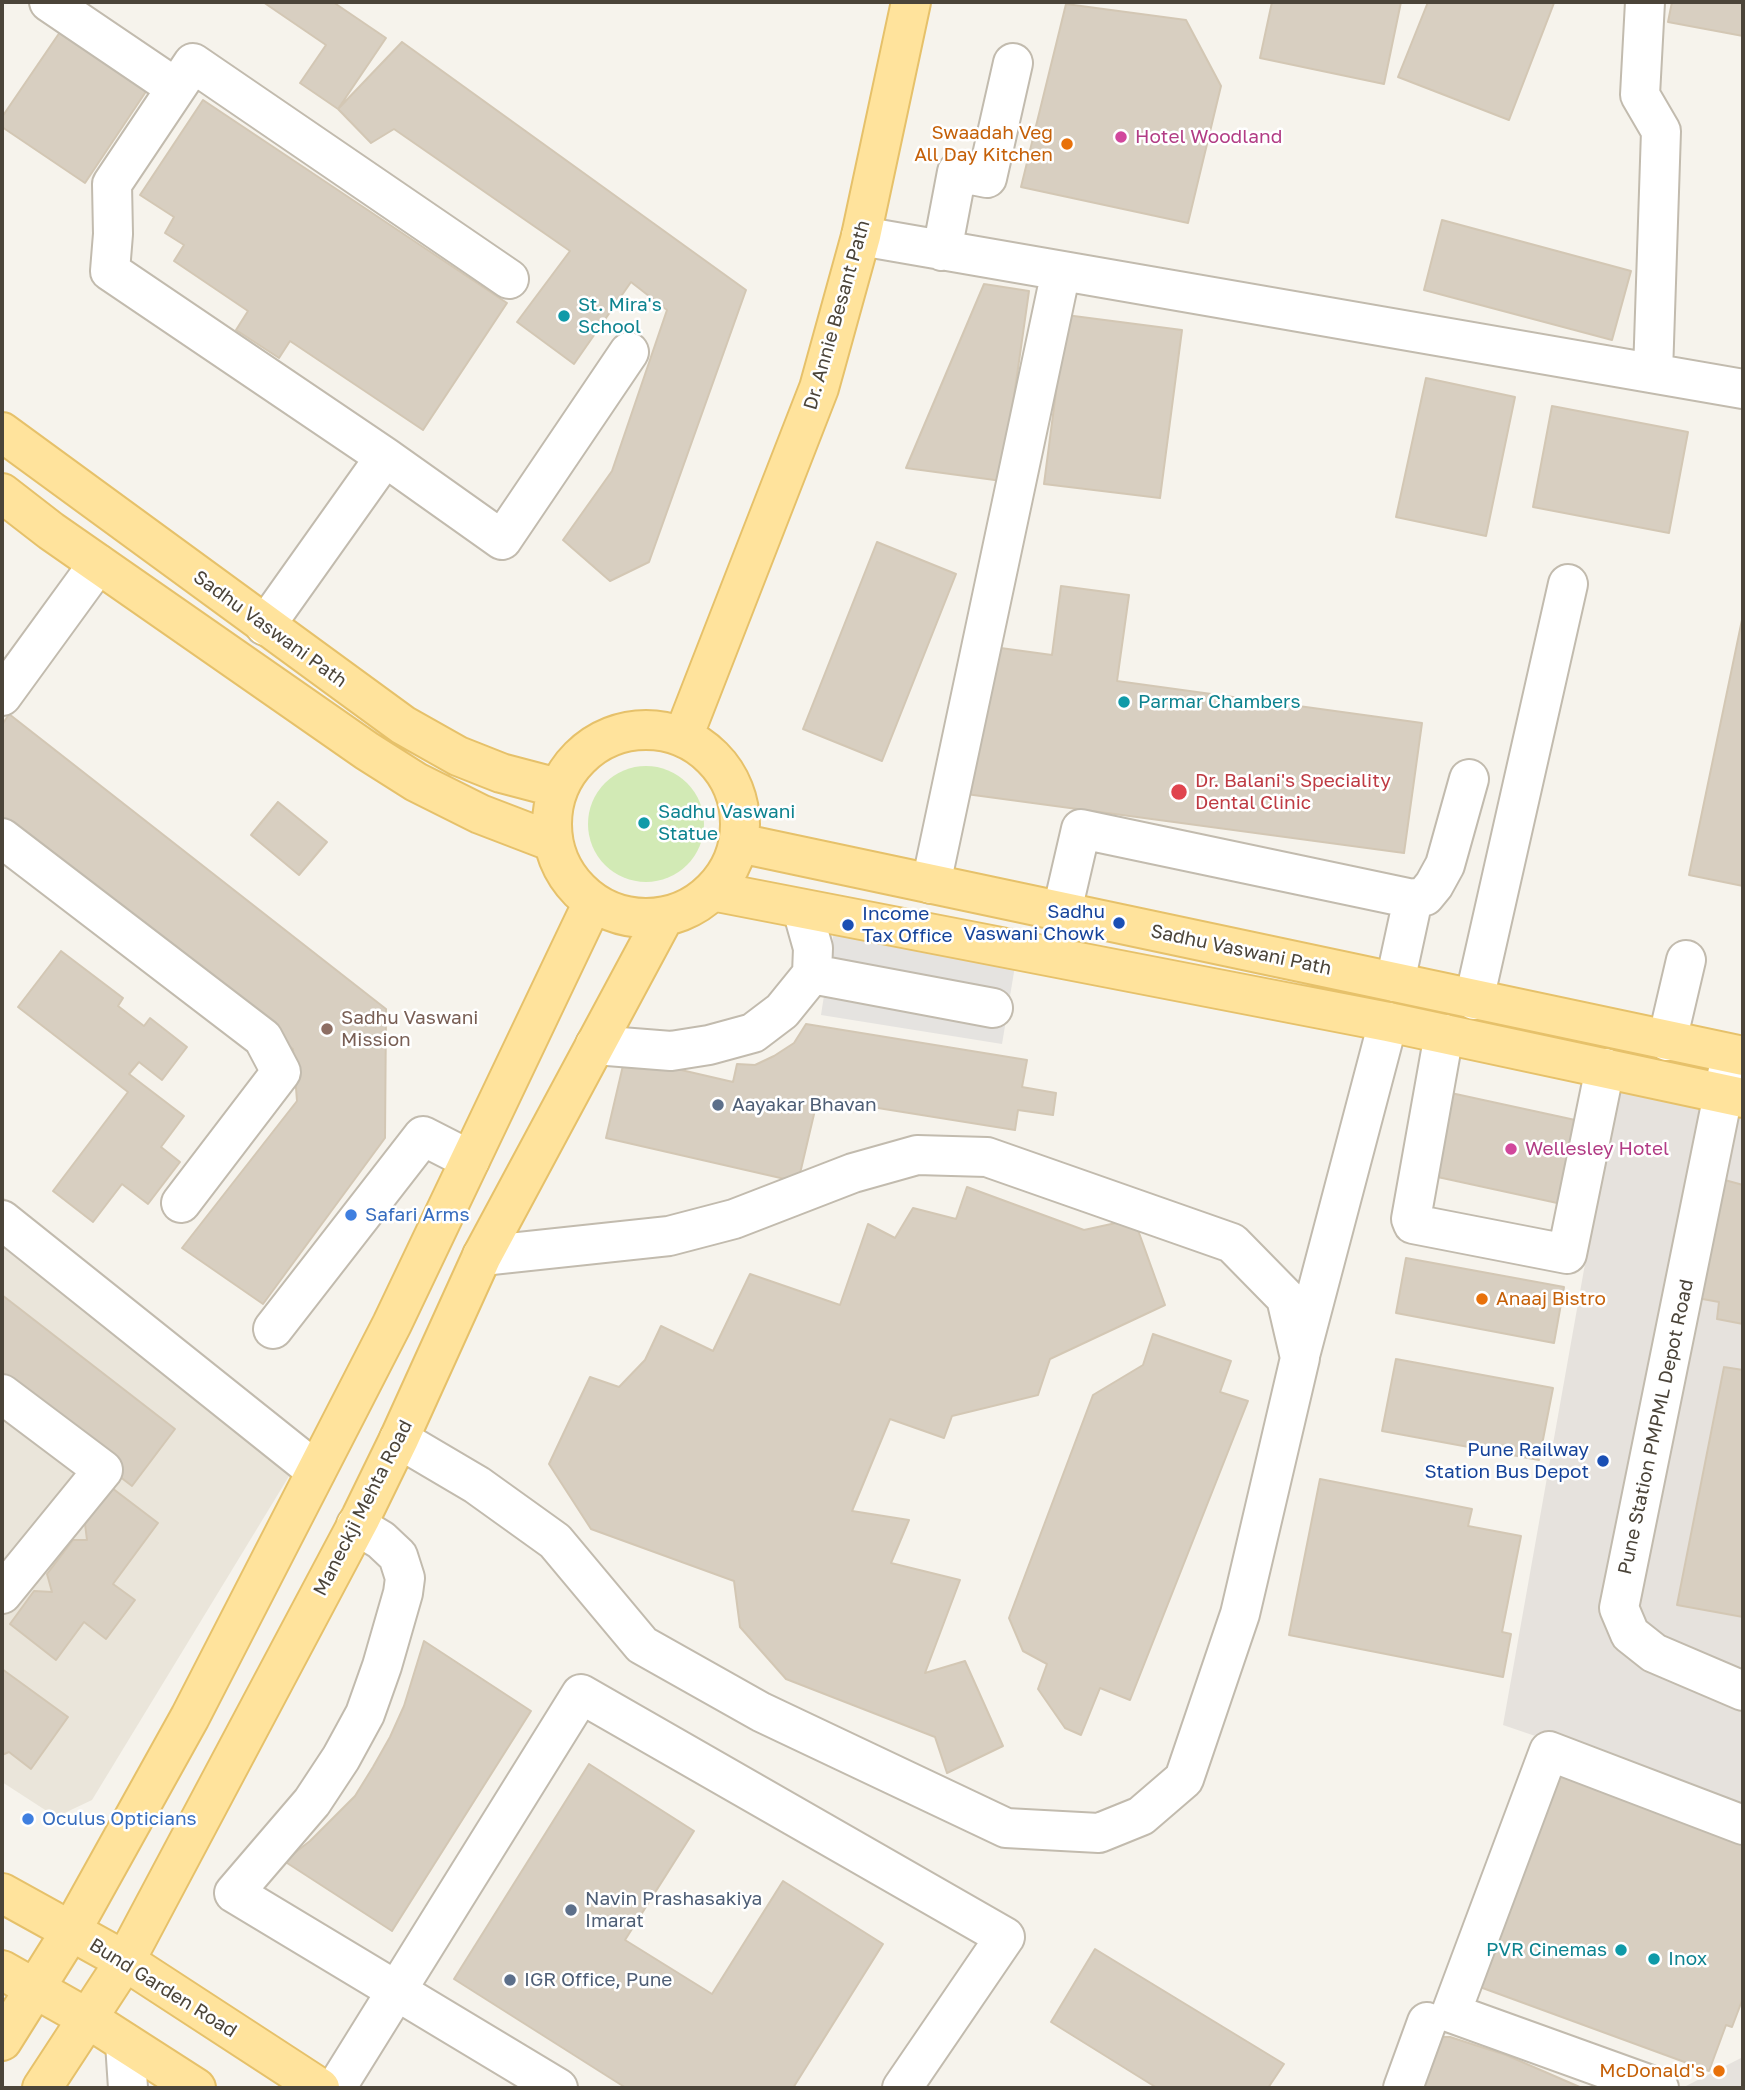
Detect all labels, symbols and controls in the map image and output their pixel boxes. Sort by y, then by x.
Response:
place label: Swaadah Veg All Day Kitchen [914,122,1053,166]
place label: Hotel Woodland [1135,126,1282,148]
marker: Hotel Woodland [1113,129,1129,145]
marker: Swaadah Veg All Day Kitchen [1059,136,1075,152]
street label: Dr. Annie Besant Path [799,217,875,413]
place label: St. Mira's School [578,294,662,338]
marker: St. Mira's School [556,308,572,324]
street label: Sadhu Vaswani Path [189,566,351,692]
place label: Parmar Chambers [1138,691,1300,713]
marker: Parmar Chambers [1116,694,1132,710]
place label: Dr. Balani's Speciality Dental Clinic [1195,770,1391,814]
marker: Dr. Balani's Speciality Dental Clinic [1169,782,1189,802]
place label: Sadhu Vaswani Statue [658,801,795,845]
marker: Sadhu Vaswani Statue [636,815,652,831]
place label: Sadhu Vaswani Chowk [963,901,1105,945]
place label: Income Tax Office [862,903,953,947]
marker: Sadhu Vaswani Chowk [1111,915,1127,931]
marker: Income Tax Office [840,917,856,933]
street label: Sadhu Vaswani Path [1149,920,1333,980]
place label: Sadhu Vaswani Mission [341,1007,478,1051]
marker: Sadhu Vaswani Mission [319,1021,335,1037]
place label: Aayakar Bhavan [732,1094,877,1116]
marker: Aayakar Bhavan [710,1097,726,1113]
place label: Wellesley Hotel [1525,1138,1669,1160]
marker: Wellesley Hotel [1503,1141,1519,1157]
place label: Safari Arms [365,1204,469,1226]
marker: Safari Arms [343,1207,359,1223]
street label: Pune Station PMPML Depot Road [1614,1277,1698,1577]
place label: Anaaj Bistro [1496,1288,1606,1310]
marker: Anaaj Bistro [1474,1291,1490,1307]
street label: Maneckji Mehta Road [309,1416,417,1600]
place label: Pune Railway Station Bus Depot [1424,1439,1589,1483]
marker: Pune Railway Station Bus Depot [1595,1453,1611,1469]
place label: Oculus Opticians [42,1808,197,1830]
marker: Oculus Opticians [20,1811,36,1827]
place label: Navin Prashasakiya Imarat [585,1888,762,1932]
marker: Navin Prashasakiya Imarat [563,1902,579,1918]
street label: Bund Garden Road [85,1933,241,2043]
place label: PVR Cinemas [1486,1939,1607,1961]
marker: PVR Cinemas [1613,1942,1629,1958]
place label: Inox [1668,1948,1707,1970]
marker: Inox [1646,1951,1662,1967]
place label: IGR Office, Pune [524,1969,672,1991]
marker: IGR Office, Pune [502,1972,518,1988]
place label: McDonald's [1599,2060,1705,2082]
marker: McDonald's [1711,2063,1727,2079]

